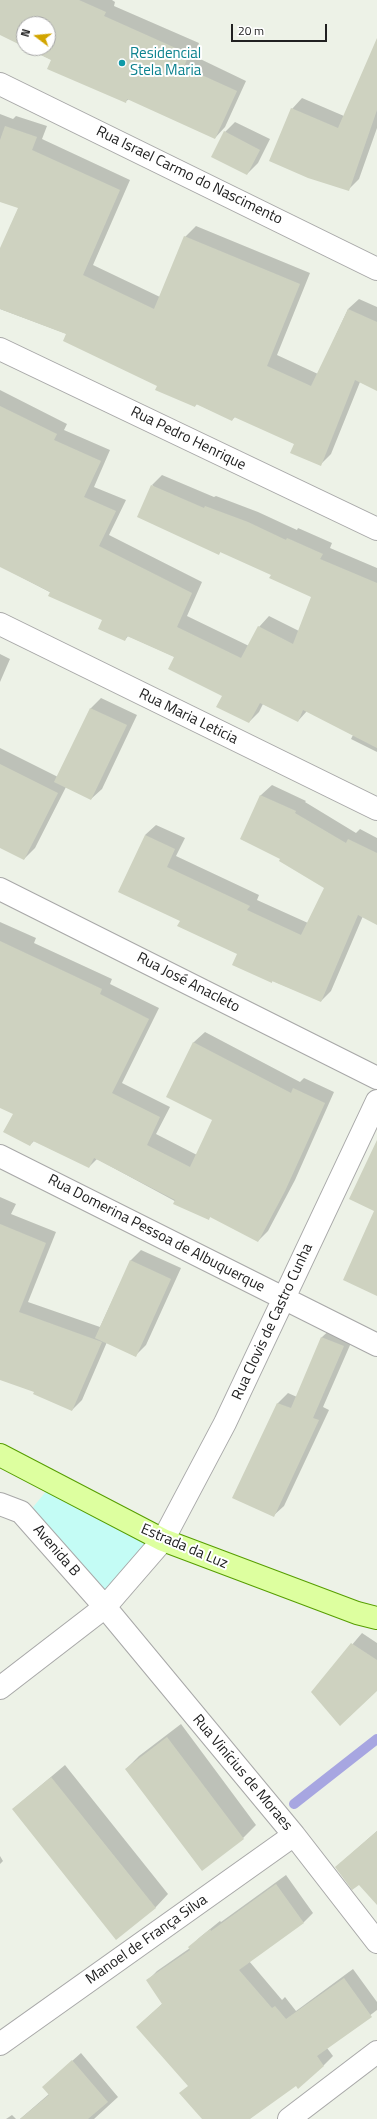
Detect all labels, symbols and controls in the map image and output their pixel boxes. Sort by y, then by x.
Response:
north arrow [16,16,56,56]
scale bar [233,16,329,42]
text: 20 m [238,21,264,40]
text: N [17,27,34,39]
place label: Residencial Stela Maria [130,45,201,80]
marker: Residencial Stela Maria [117,58,127,68]
street label: Rua Israel Carmo do Nascimento [93,123,285,229]
street label: Rua Pedro Henrique [127,403,249,475]
street label: Rua Maria Leticia [136,685,240,749]
street label: Rua José Anacleto [133,949,243,1017]
street label: Rua Domerina Pessoa de Albuquerque [45,1171,267,1297]
street label: Rua Clovis de Castro Cunha [229,1241,317,1403]
street label: Avenida B [29,1521,83,1581]
street label: Estrada da Luz [138,1521,230,1573]
street label: Rua Vinícius de Moraes [188,1711,296,1835]
street label: Manoel de França Silva [83,1891,211,1989]

